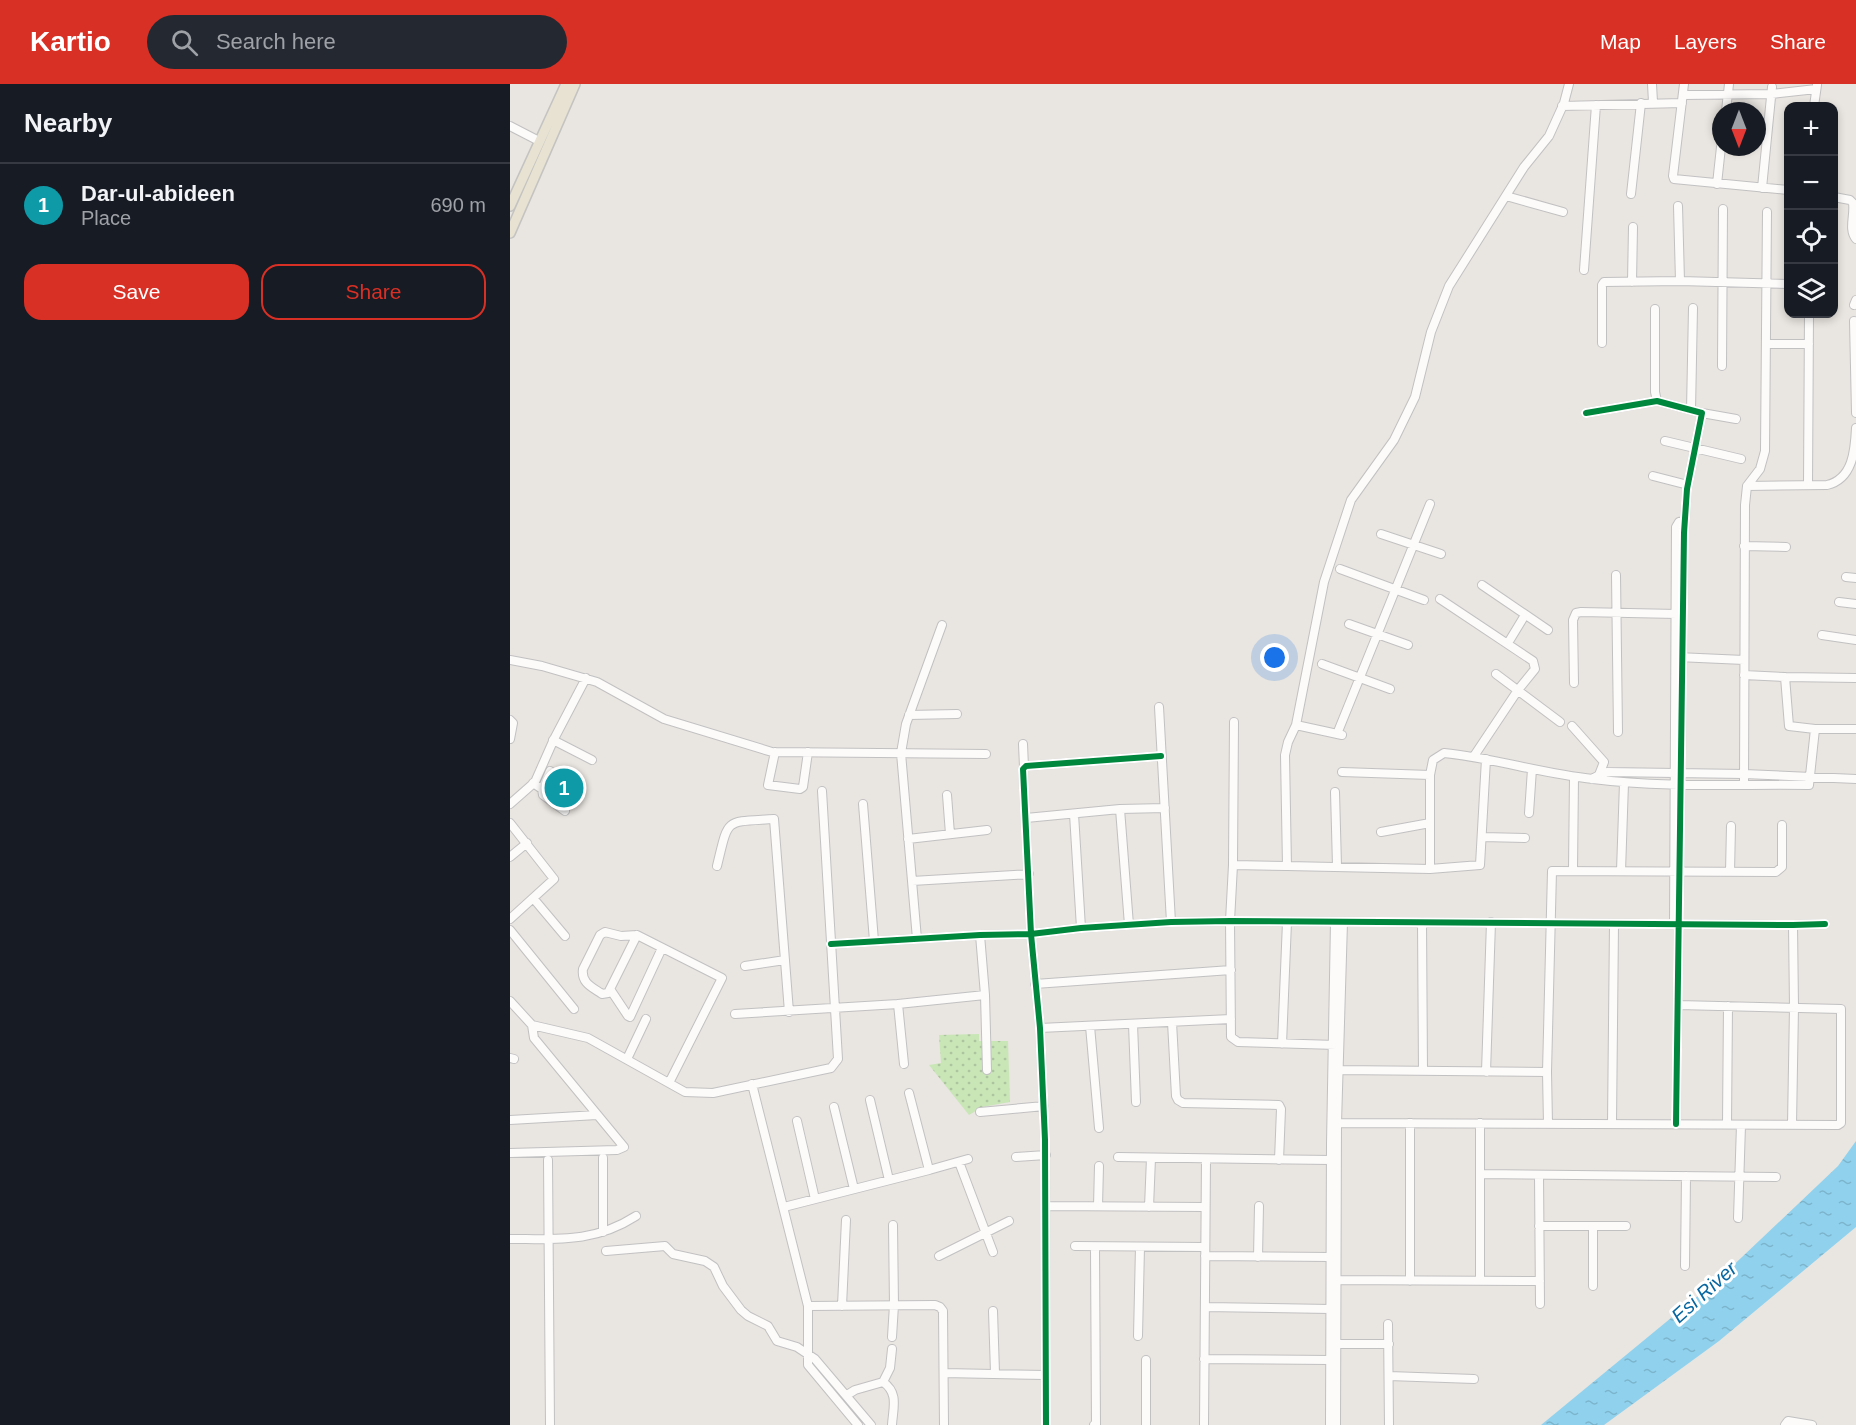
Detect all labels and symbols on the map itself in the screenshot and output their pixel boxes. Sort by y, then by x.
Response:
north arrow [1712,102,1766,156]
your location [1260,643,1289,672]
pin: 1 [544,766,584,810]
water label: Esi River [1667,1256,1742,1327]

